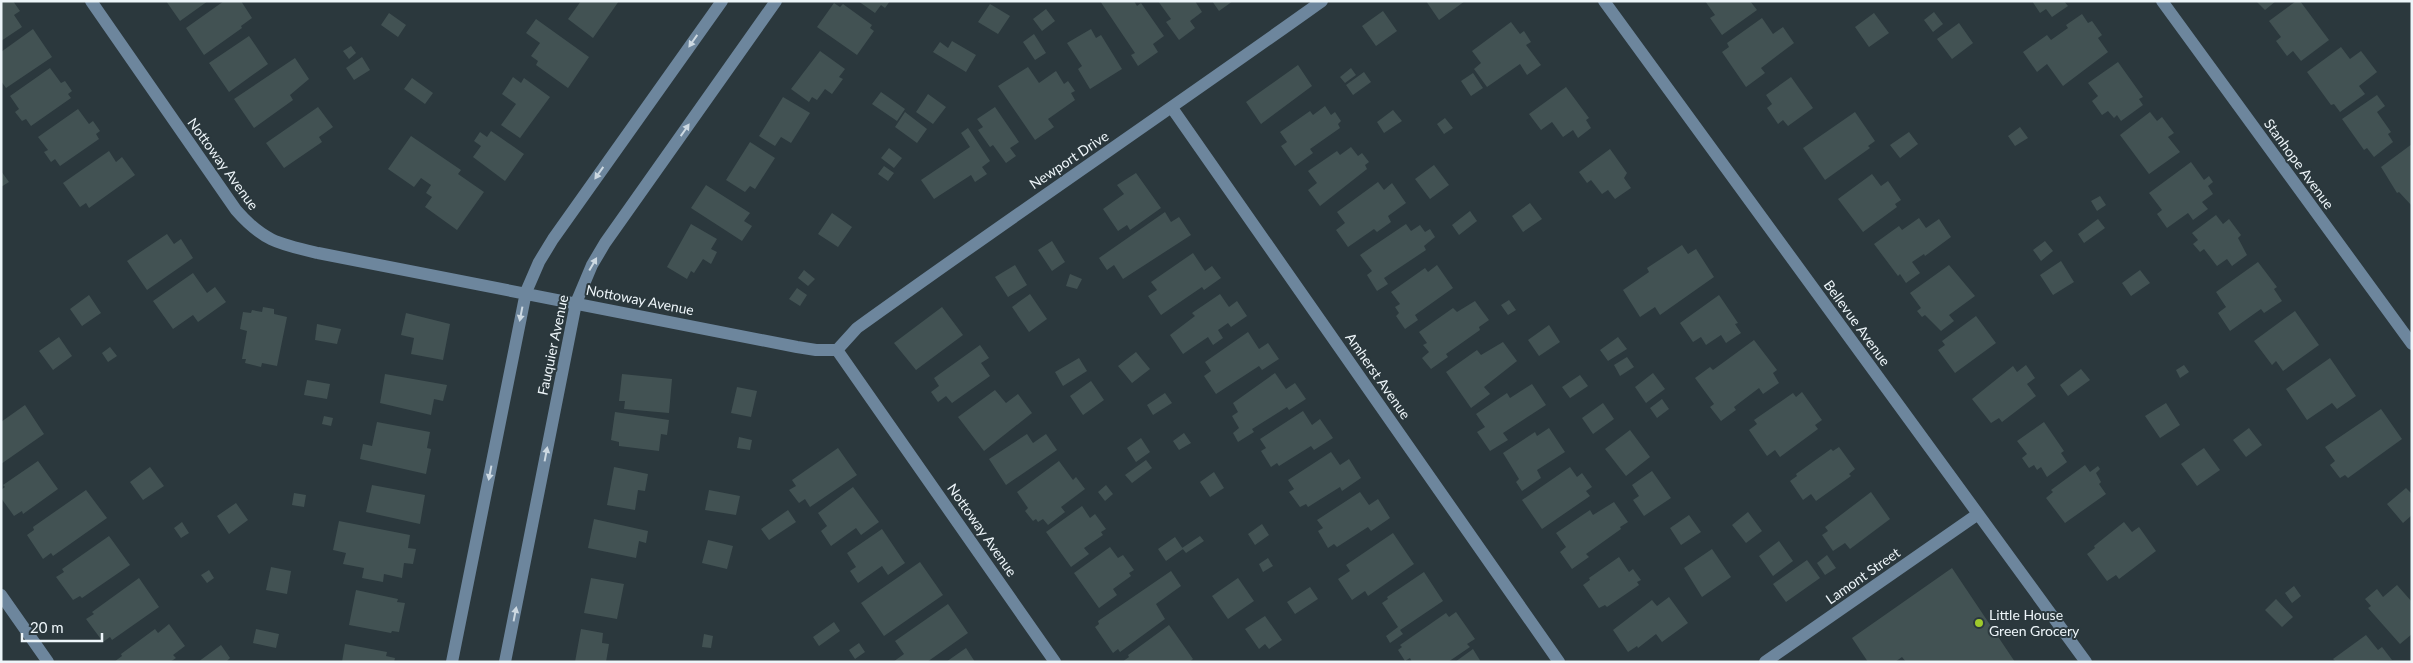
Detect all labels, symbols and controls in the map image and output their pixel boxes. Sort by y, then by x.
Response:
one-way arrow [688,34,699,47]
street label: Nottoway Avenue [184,114,263,213]
street label: Stanhope Avenue [2261,115,2338,212]
one-way arrow [680,124,691,137]
street label: Newport Drive [1026,127,1111,192]
one-way arrow [594,167,604,180]
one-way arrow [589,256,597,271]
street label: Bellevue Avenue [1821,276,1894,369]
street label: Nottoway Avenue [585,281,696,318]
street label: Fauquier Avenue [534,293,571,397]
one-way arrow [517,306,525,322]
street label: Amherst Avenue [1342,329,1415,422]
one-way arrow [542,447,550,462]
one-way arrow [485,466,493,482]
street label: Nottoway Avenue [944,480,1021,580]
street label: Lamont Street [1822,544,1903,607]
one-way arrow [511,606,519,622]
place label: Little House Green Grocery [1989,606,2080,639]
scale bar [22,610,102,642]
marker: Little House Green Grocery [1973,617,1985,629]
text: 20 m [30,618,64,636]

